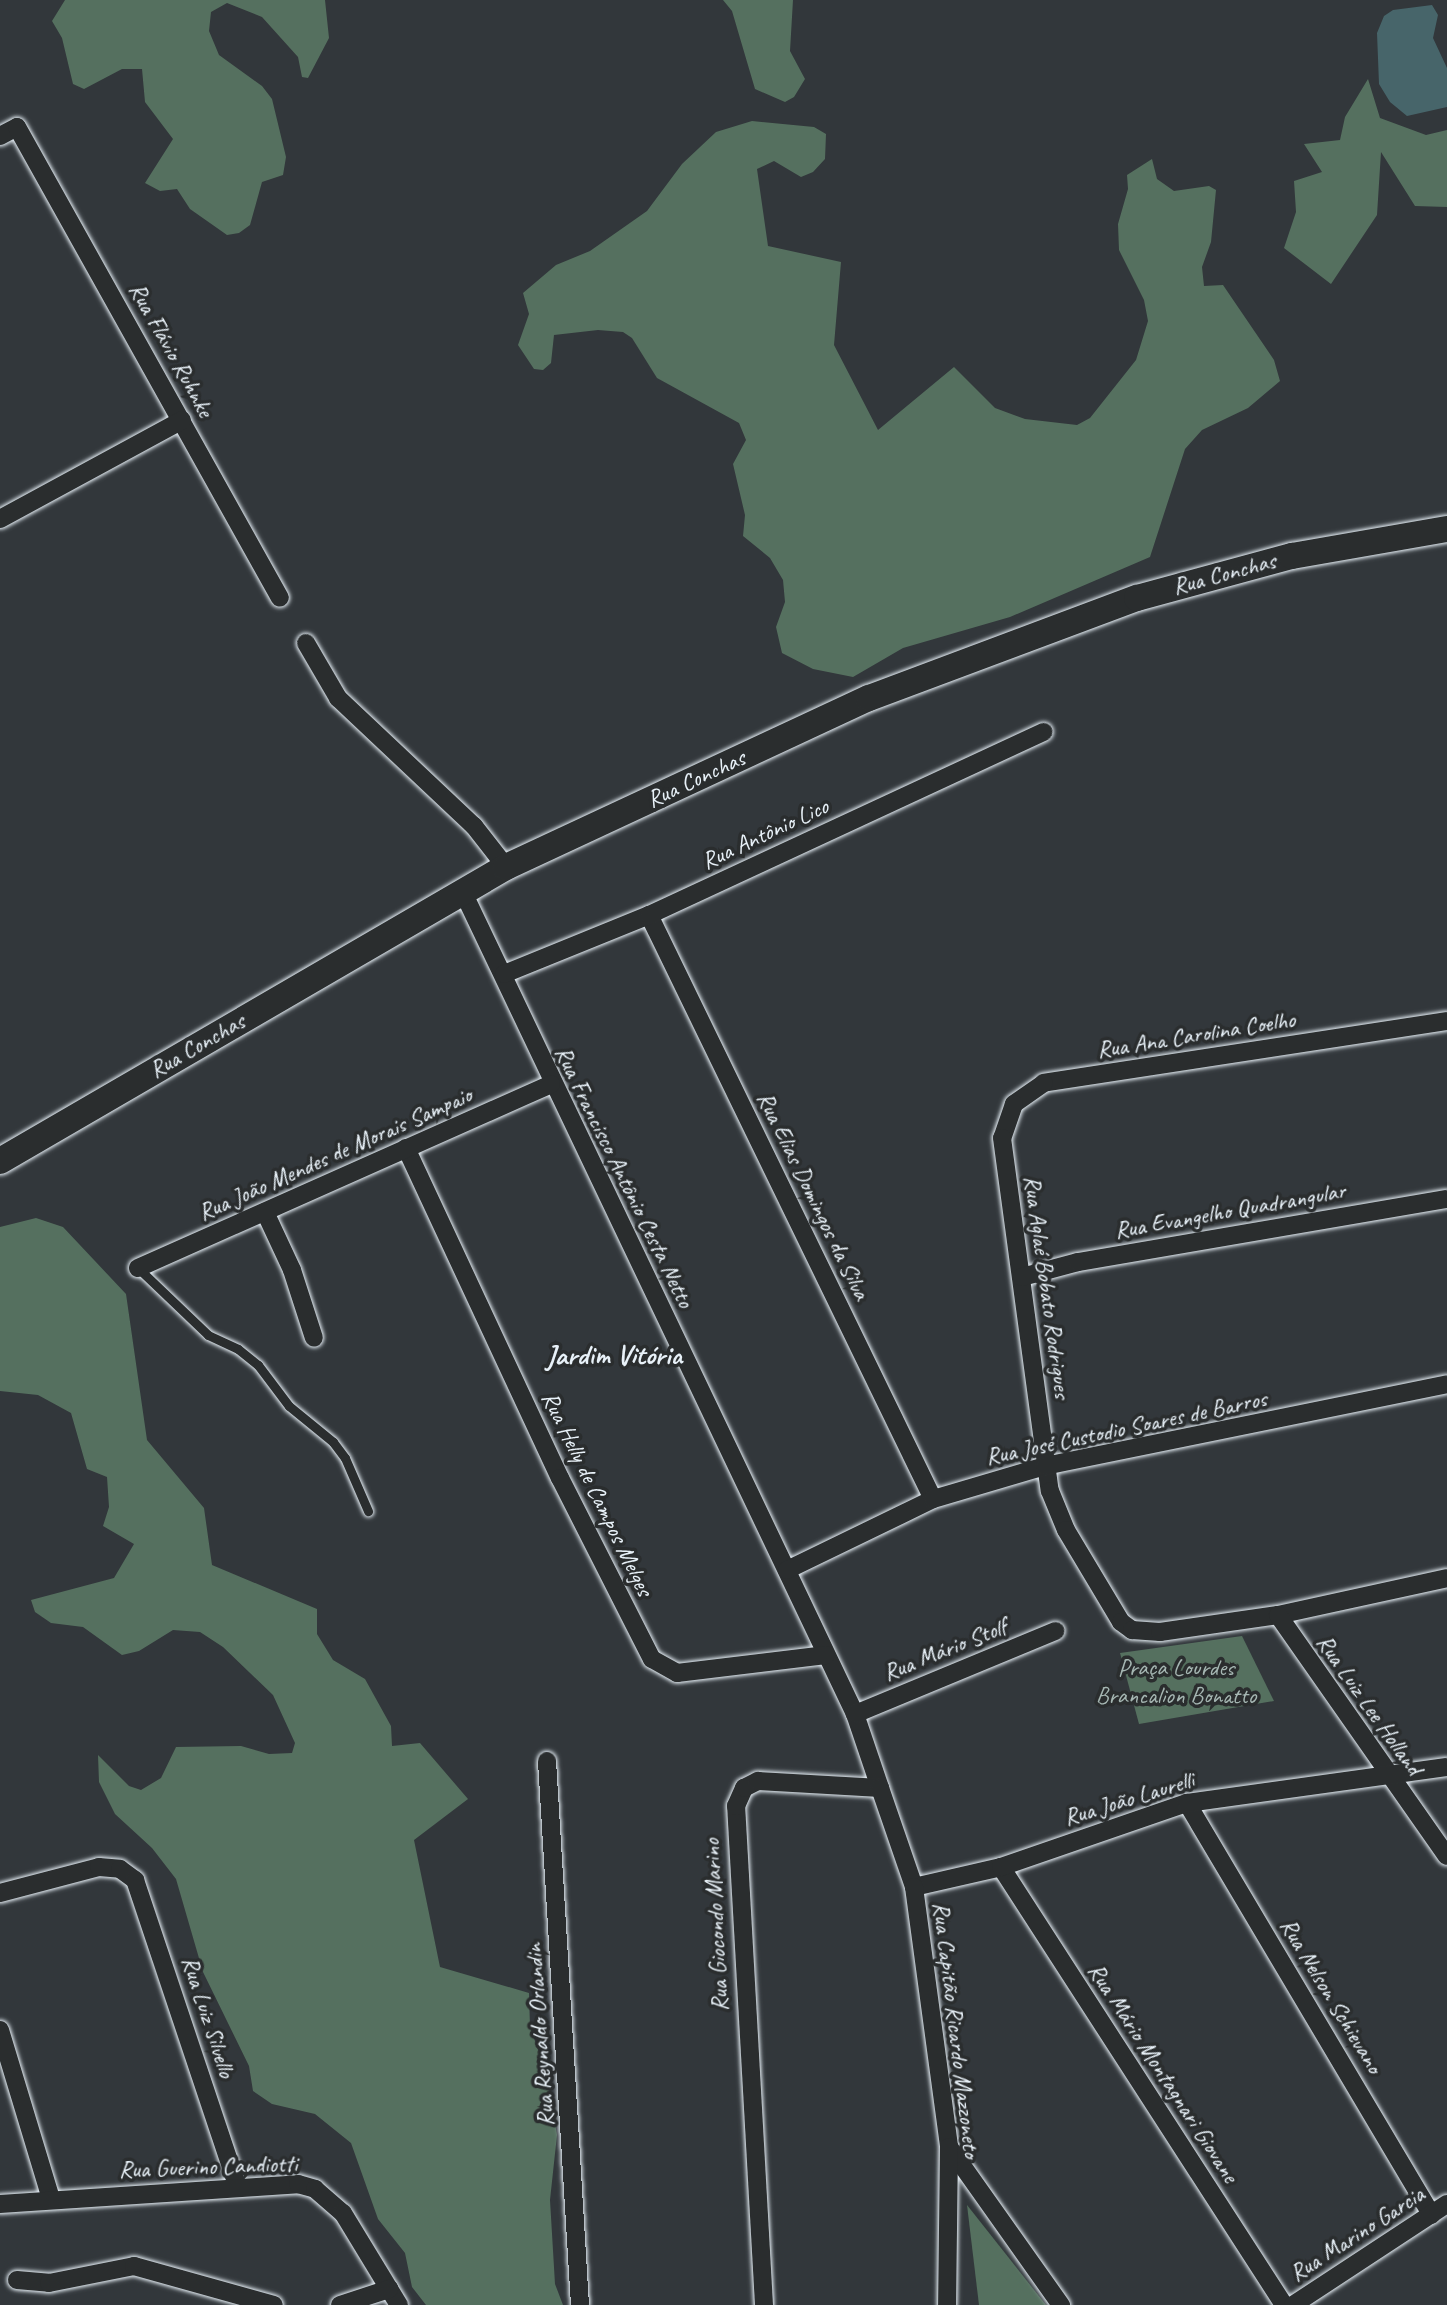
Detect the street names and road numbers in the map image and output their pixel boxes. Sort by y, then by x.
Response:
street label: Rua Flávio Ruhnke [122,278,220,422]
street label: Rua Conchas [1170,547,1278,601]
street label: Rua Conchas [643,744,749,814]
street label: Rua Antônio Lico [697,792,833,876]
street label: Rua Ana Carolina Coelho [1094,1005,1298,1065]
street label: Rua Conchas [145,1007,249,1085]
street label: Rua Francisco Antônio Cesta Netto [548,1042,700,1312]
street label: Rua João Mendes de Morais Sampaio [194,1081,476,1227]
street label: Rua Elias Domingos da Silva [750,1087,876,1305]
street label: Rua Aglaé Bobato Rodrigues [1017,1173,1077,1401]
street label: Rua Evangelho Quadrangular [1113,1177,1347,1245]
street label: Rua José Custodio Soares de Barros [983,1384,1269,1472]
street label: Rua Helly de Campos Melges [535,1387,659,1601]
street label: Rua Mário Stolf [879,1612,1011,1688]
street label: Rua Luiz Lee Holland [1310,1630,1428,1780]
street label: Rua João Laurelli [1060,1765,1198,1833]
street label: Rua Giocondo Marino [697,1838,735,2012]
street label: Rua Capitão Ricardo Mazzoneto [926,1900,986,2160]
street label: Rua Nelson Schievano [1273,1913,1389,2079]
street label: Rua Reynaldo Orlandin [519,1942,561,2128]
street label: Rua Luiz Silvello [175,1953,241,2081]
street label: Rua Mário Montagnari Giovane [1081,1958,1245,2188]
street label: Rua Guerino Candiotti [118,2149,298,2185]
street label: Rua Marino Garcia [1284,2179,1430,2289]

